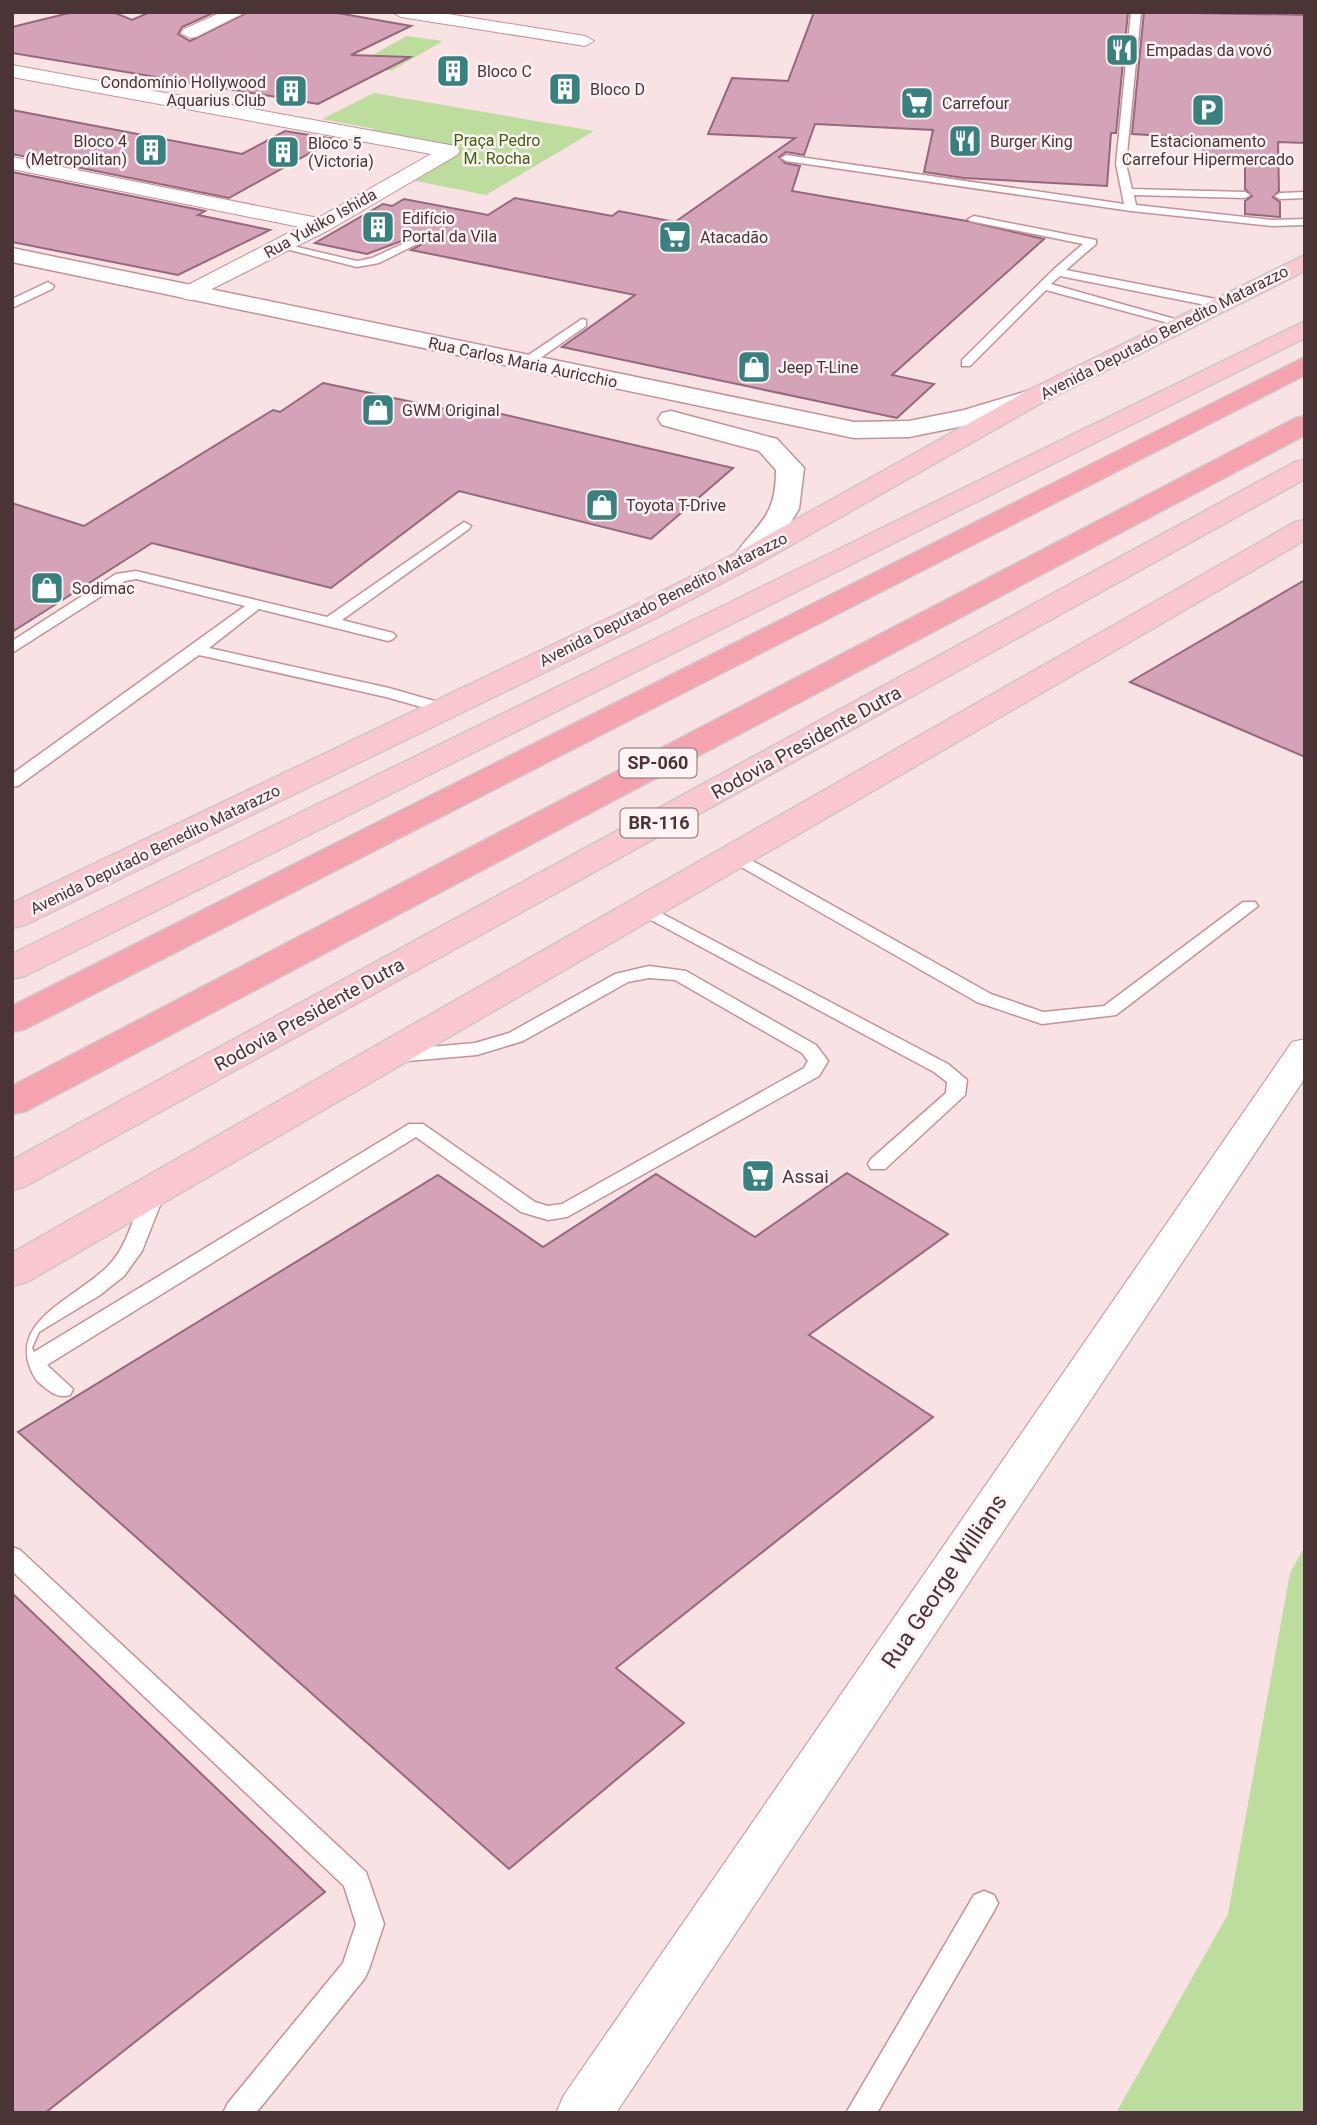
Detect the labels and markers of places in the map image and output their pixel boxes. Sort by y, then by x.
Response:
restaurant icon: Empadas da vovó [1103,31,1141,69]
place label: Empadas da vovó [1146,41,1272,60]
building icon: Bloco C [434,52,472,90]
place label: Bloco C [477,62,532,81]
building icon: Bloco D [546,70,584,108]
building icon: Condomínio Hollywood Aquarius Club [272,72,310,110]
place label: Condomínio Hollywood Aquarius Club [100,73,266,110]
place label: Bloco D [590,80,645,99]
supermarket icon: Carrefour [898,84,936,122]
parking icon: Estacionamento Carrefour Hipermercado [1189,91,1227,129]
place label: Carrefour [942,94,1010,113]
restaurant icon: Burger King [946,122,984,160]
building icon: Bloco 4 (Metropolitan) [132,131,170,169]
place label: Bloco 4 (Metropolitan) [25,132,127,169]
place label: Burger King [990,132,1073,151]
place label: Estacionamento Carrefour Hipermercado [1122,132,1294,169]
building icon: Bloco 5 (Victoria) [264,133,302,171]
place label: Bloco 5 (Victoria) [308,134,374,171]
building icon: Edifício Portal da Vila [359,208,397,246]
place label: Edifício Portal da Vila [402,209,497,246]
supermarket icon: Atacadão [656,218,694,256]
place label: Atacadão [700,228,768,247]
shop icon: Jeep T-Line [735,348,773,386]
place label: Jeep T-Line [778,358,858,377]
shop icon: GWM Original [359,391,397,429]
place label: GWM Original [402,401,500,420]
shop icon: Toyota T-Drive [583,486,621,524]
place label: Toyota T-Drive [626,496,726,515]
shop icon: Sodimac [28,569,66,607]
place label: Sodimac [72,579,135,598]
supermarket icon: Assai [739,1157,777,1195]
place label: Assai [782,1165,829,1188]

